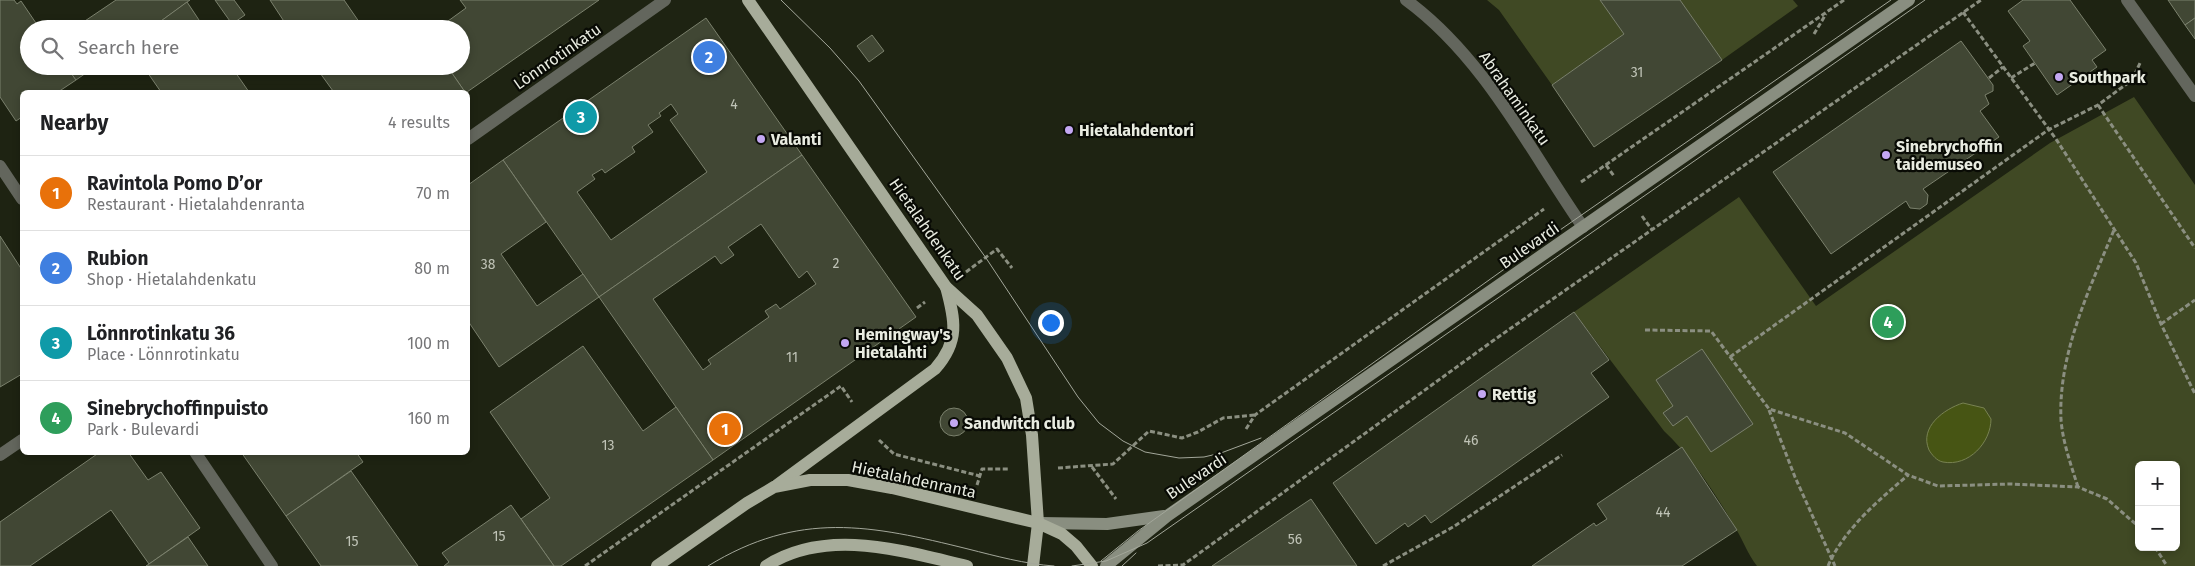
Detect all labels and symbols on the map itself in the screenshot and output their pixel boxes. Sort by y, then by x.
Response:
street label: Lönnrotinkatu [510,19,605,93]
pin: 2 [693,38,725,76]
street label: Abrahaminkatu [1475,48,1554,149]
house number: 31 [1631,64,1643,81]
place label: Southpark [2069,68,2146,87]
marker: Southpark [2053,71,2065,83]
house number: 4 [730,96,738,113]
pin: 3 [565,98,597,136]
place label: Hietalahdentori [1079,121,1194,140]
marker: Hietalahdentori [1063,124,1075,136]
place label: Valanti [770,130,821,149]
marker: Valanti [755,133,767,145]
place label: Sinebrychoffin taidemuseo [1896,137,2003,174]
marker: Sinebrychoffin taidemuseo [1880,149,1892,161]
street label: Hietalahdenkatu [885,175,970,284]
street label: Bulevardi [1496,218,1563,273]
house number: 2 [833,255,840,272]
house number: 38 [481,256,496,273]
pin: 4 [1872,303,1904,341]
your location [1038,310,1064,336]
place label: Hemingway's Hietalahti [855,325,951,362]
marker: Hemingway's Hietalahti [839,337,851,349]
house number: 11 [786,349,798,366]
place label: Rettig [1492,385,1536,404]
marker: Rettig [1476,388,1488,400]
pin: 1 [709,410,741,448]
place label: Sandwitch club [964,414,1075,433]
marker: Sandwitch club [948,417,960,429]
house number: 46 [1464,432,1478,449]
house number: 13 [601,437,615,454]
street label: Bulevardi [1163,449,1230,503]
street label: Hietalahdenranta [850,457,978,502]
house number: 44 [1656,504,1671,521]
house number: 15 [492,528,506,545]
house number: 56 [1288,531,1302,548]
house number: 15 [345,533,359,550]

